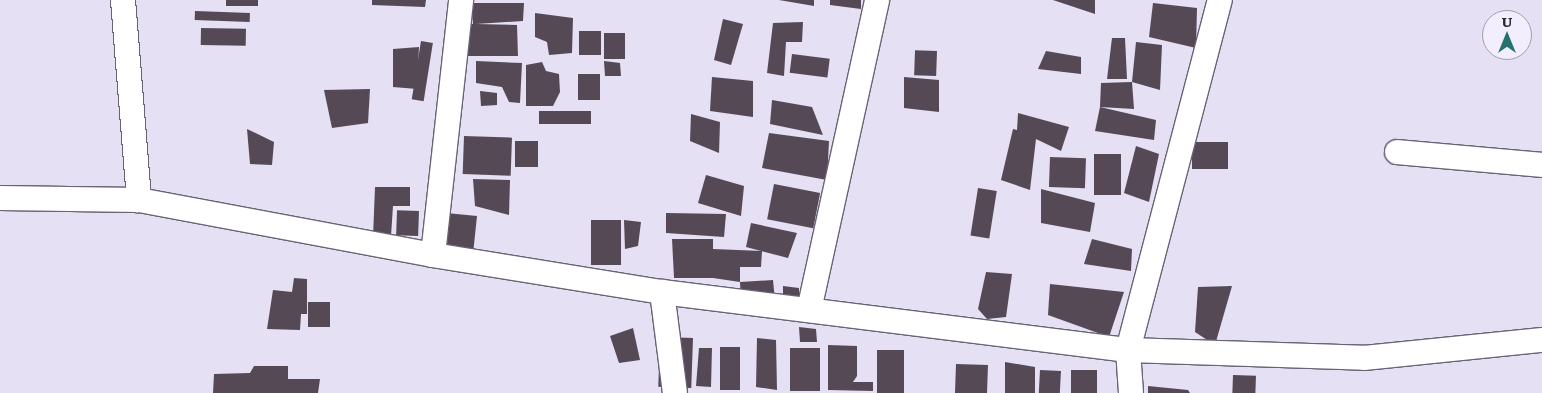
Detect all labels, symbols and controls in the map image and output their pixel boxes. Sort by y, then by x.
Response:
north arrow [1482,10,1532,60]
text: U [1501,11,1513,31]

